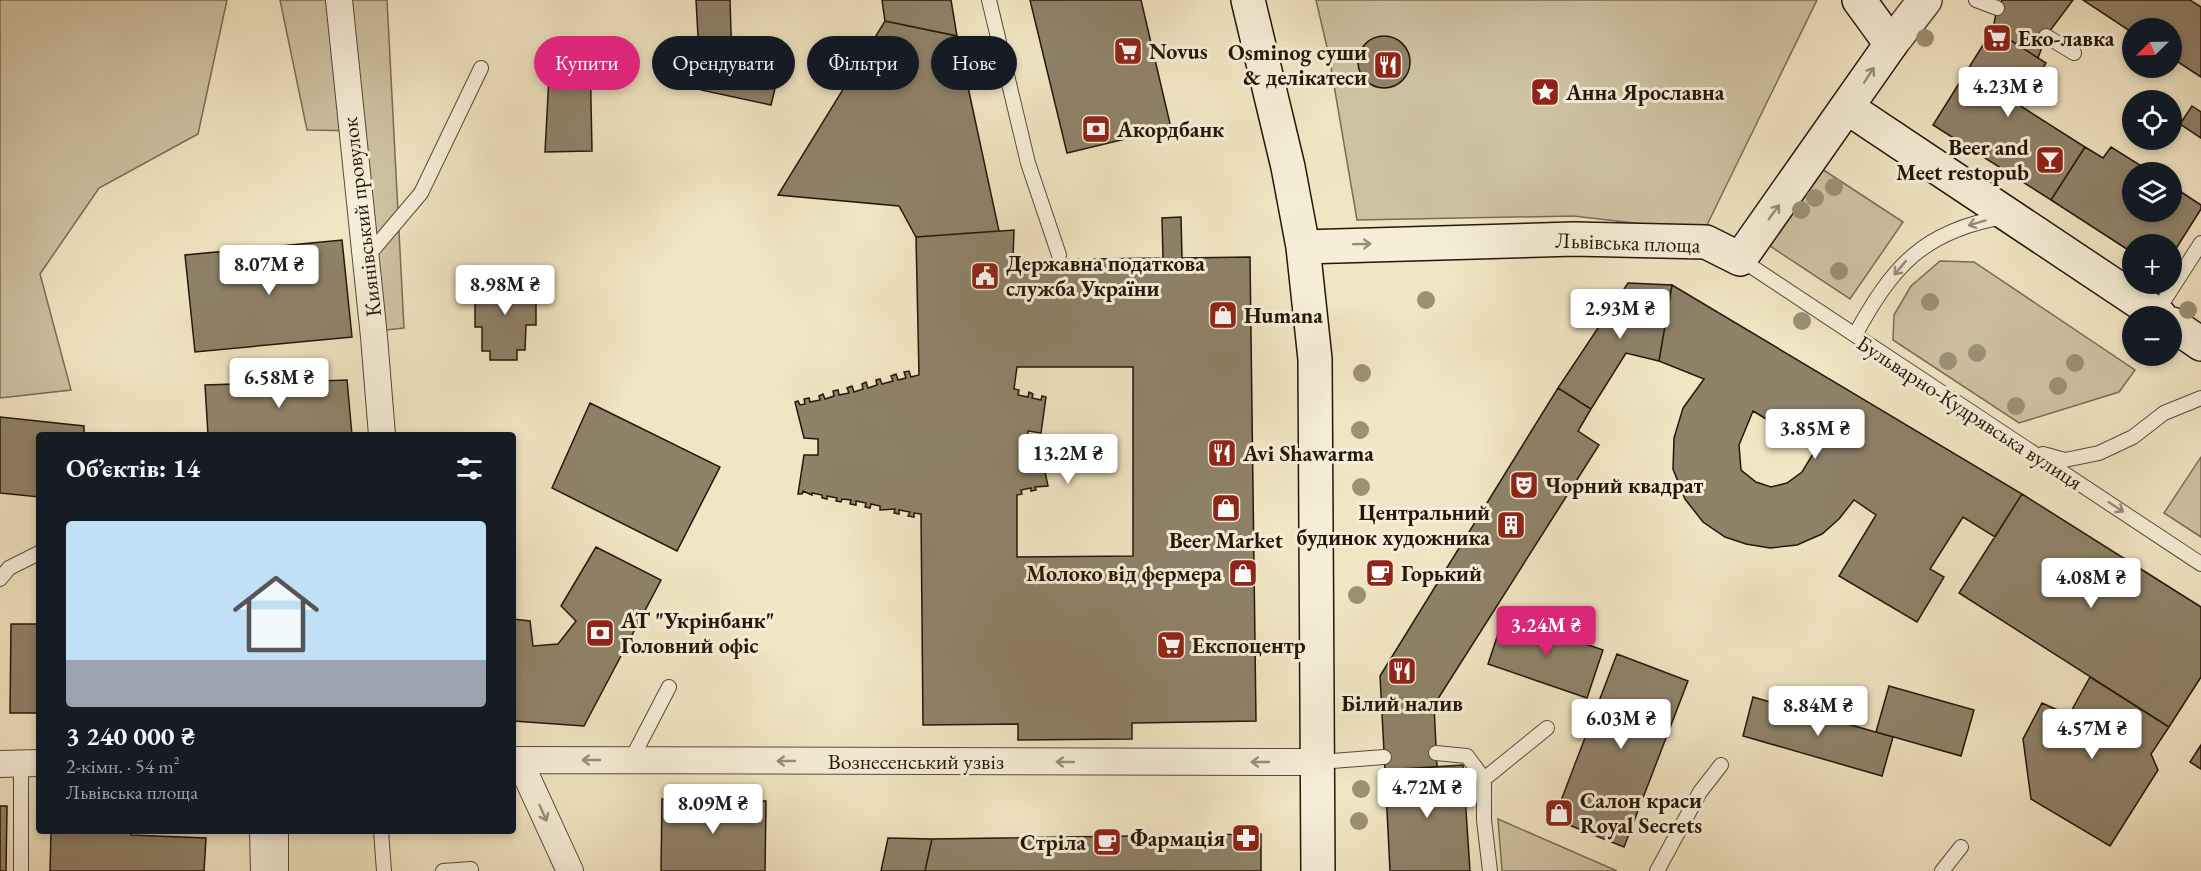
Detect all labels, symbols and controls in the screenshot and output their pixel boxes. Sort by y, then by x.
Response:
north arrow [2122,18,2182,78]
map controls [2122,18,2182,366]
supermarket icon: Еко-лавка [1981,22,2013,54]
place label: Еко-лавка [2018,24,2115,53]
supermarket icon: Novus [1112,35,1144,67]
chip: Купити [534,36,640,90]
chip: Орендувати [652,36,795,90]
chip: Фільтри [807,36,919,90]
chip: Нове [931,36,1017,90]
place label: Novus [1149,37,1208,66]
place label: Osminog суши & делікатеси [1228,38,1367,92]
restaurant icon: Osminog суши & делікатеси [1372,49,1404,81]
pin: 4.23M ₴ [1953,67,2063,118]
one-way arrow [1863,68,1875,84]
text: 4.23M ₴ [1973,73,2043,99]
place icon: Анна Ярославна [1529,76,1561,108]
place label: Анна Ярославна [1565,78,1725,107]
button: locate [2122,90,2182,150]
bank icon: Акордбанк [1080,113,1112,145]
street label: Киянівський провулок [335,115,388,318]
place label: Акордбанк [1116,115,1225,144]
place label: Beer and Meet restopub [1896,133,2029,187]
bar icon: Beer and Meet restopub [2034,144,2066,176]
button: layers [2122,162,2182,222]
one-way arrow [1768,204,1780,220]
one-way arrow [1968,218,1987,229]
street label: Львівська площа [1555,225,1701,260]
button: + [2122,234,2182,294]
one-way arrow [1351,238,1371,249]
pin: 8.07M ₴ [214,245,324,296]
place label: Державна податкова служба України [1006,249,1205,303]
text: 8.07M ₴ [234,251,304,277]
public building icon: Державна податкова служба України [969,260,1001,292]
one-way arrow [1893,260,1906,276]
pin: 8.98M ₴ [450,265,560,316]
text: 8.98M ₴ [470,271,540,297]
pin: 2.93M ₴ [1565,289,1675,340]
text: 2.93M ₴ [1585,295,1655,321]
shop icon: Humana [1207,299,1239,331]
place label: Humana [1244,301,1323,330]
button: − [2122,306,2182,366]
street label: Бульварно-Кудрявська вулиця [1851,328,2088,497]
pin: 6.58M ₴ [224,358,334,409]
text: 6.58M ₴ [244,364,314,390]
pin: 3.85M ₴ [1760,409,1870,460]
text: 3.85M ₴ [1780,415,1850,441]
pin: 13.2M ₴ [1013,434,1123,485]
restaurant icon: Avi Shawarma [1206,437,1238,469]
place label: Avi Shawarma [1242,439,1374,468]
text: 13.2M ₴ [1033,440,1103,466]
text: Об’єктів: 14 [66,451,200,485]
icon: filters [453,452,486,485]
theatre icon: Чорний квадрат [1508,469,1540,501]
place label: Чорний квадрат [1545,471,1704,500]
shop icon: Beer Market [1210,492,1242,524]
place label: Центральний будинок художника [1296,498,1490,552]
one-way arrow [2107,501,2123,513]
building icon: Центральний будинок художника [1495,509,1527,541]
place label: Beer Market [1169,526,1284,555]
shop icon: Молоко від фермера [1227,557,1259,589]
cafe icon: Горький [1364,557,1396,589]
pin: 4.08M ₴ [2036,558,2146,609]
place label: Молоко від фермера [1026,559,1222,588]
place label: Горький [1401,559,1482,588]
icon: home [222,560,330,668]
text: 4.08M ₴ [2056,564,2126,590]
place label: АТ "Укрінбанк" Головний офіс [620,606,775,660]
pin: 3.24M ₴ [1491,606,1601,657]
text: 3.24M ₴ [1511,612,1581,638]
bank icon: АТ "Укрінбанк" Головний офіс [584,617,616,649]
supermarket icon: Експоцентр [1155,629,1187,661]
place label: Експоцентр [1192,631,1306,660]
restaurant icon: Білий налив [1386,655,1418,687]
pin: 8.84M ₴ [1763,686,1873,737]
place label: Білий налив [1341,689,1463,718]
text: 8.84M ₴ [1783,692,1853,718]
pin: 6.03M ₴ [1566,699,1676,750]
text: 6.03M ₴ [1586,705,1656,731]
pin: 4.57M ₴ [2037,709,2147,760]
text: 4.57M ₴ [2057,715,2127,741]
text: 3 240 000 ₴ [66,719,195,753]
street label: Вознесенський узвіз [828,747,1004,776]
text: 2-кімн. · 54 m² [66,753,180,779]
one-way arrow [582,754,602,766]
one-way arrow [777,755,797,767]
one-way arrow [1056,756,1076,768]
one-way arrow [1251,756,1271,768]
pin: 4.72M ₴ [1372,768,1482,819]
text: 4.72M ₴ [1392,774,1462,800]
text: Львівська площа [66,779,198,805]
pin: 8.09M ₴ [658,784,768,835]
place label: Салон краси Royal Secrets [1580,786,1702,840]
text: 8.09M ₴ [678,790,748,816]
shop icon: Салон краси Royal Secrets [1543,797,1575,829]
one-way arrow [538,804,550,822]
pharmacy icon: Фармація [1230,822,1262,854]
place label: Фармація [1130,824,1225,853]
cafe icon: Стріла [1091,826,1123,858]
place label: Стріла [1020,828,1086,857]

